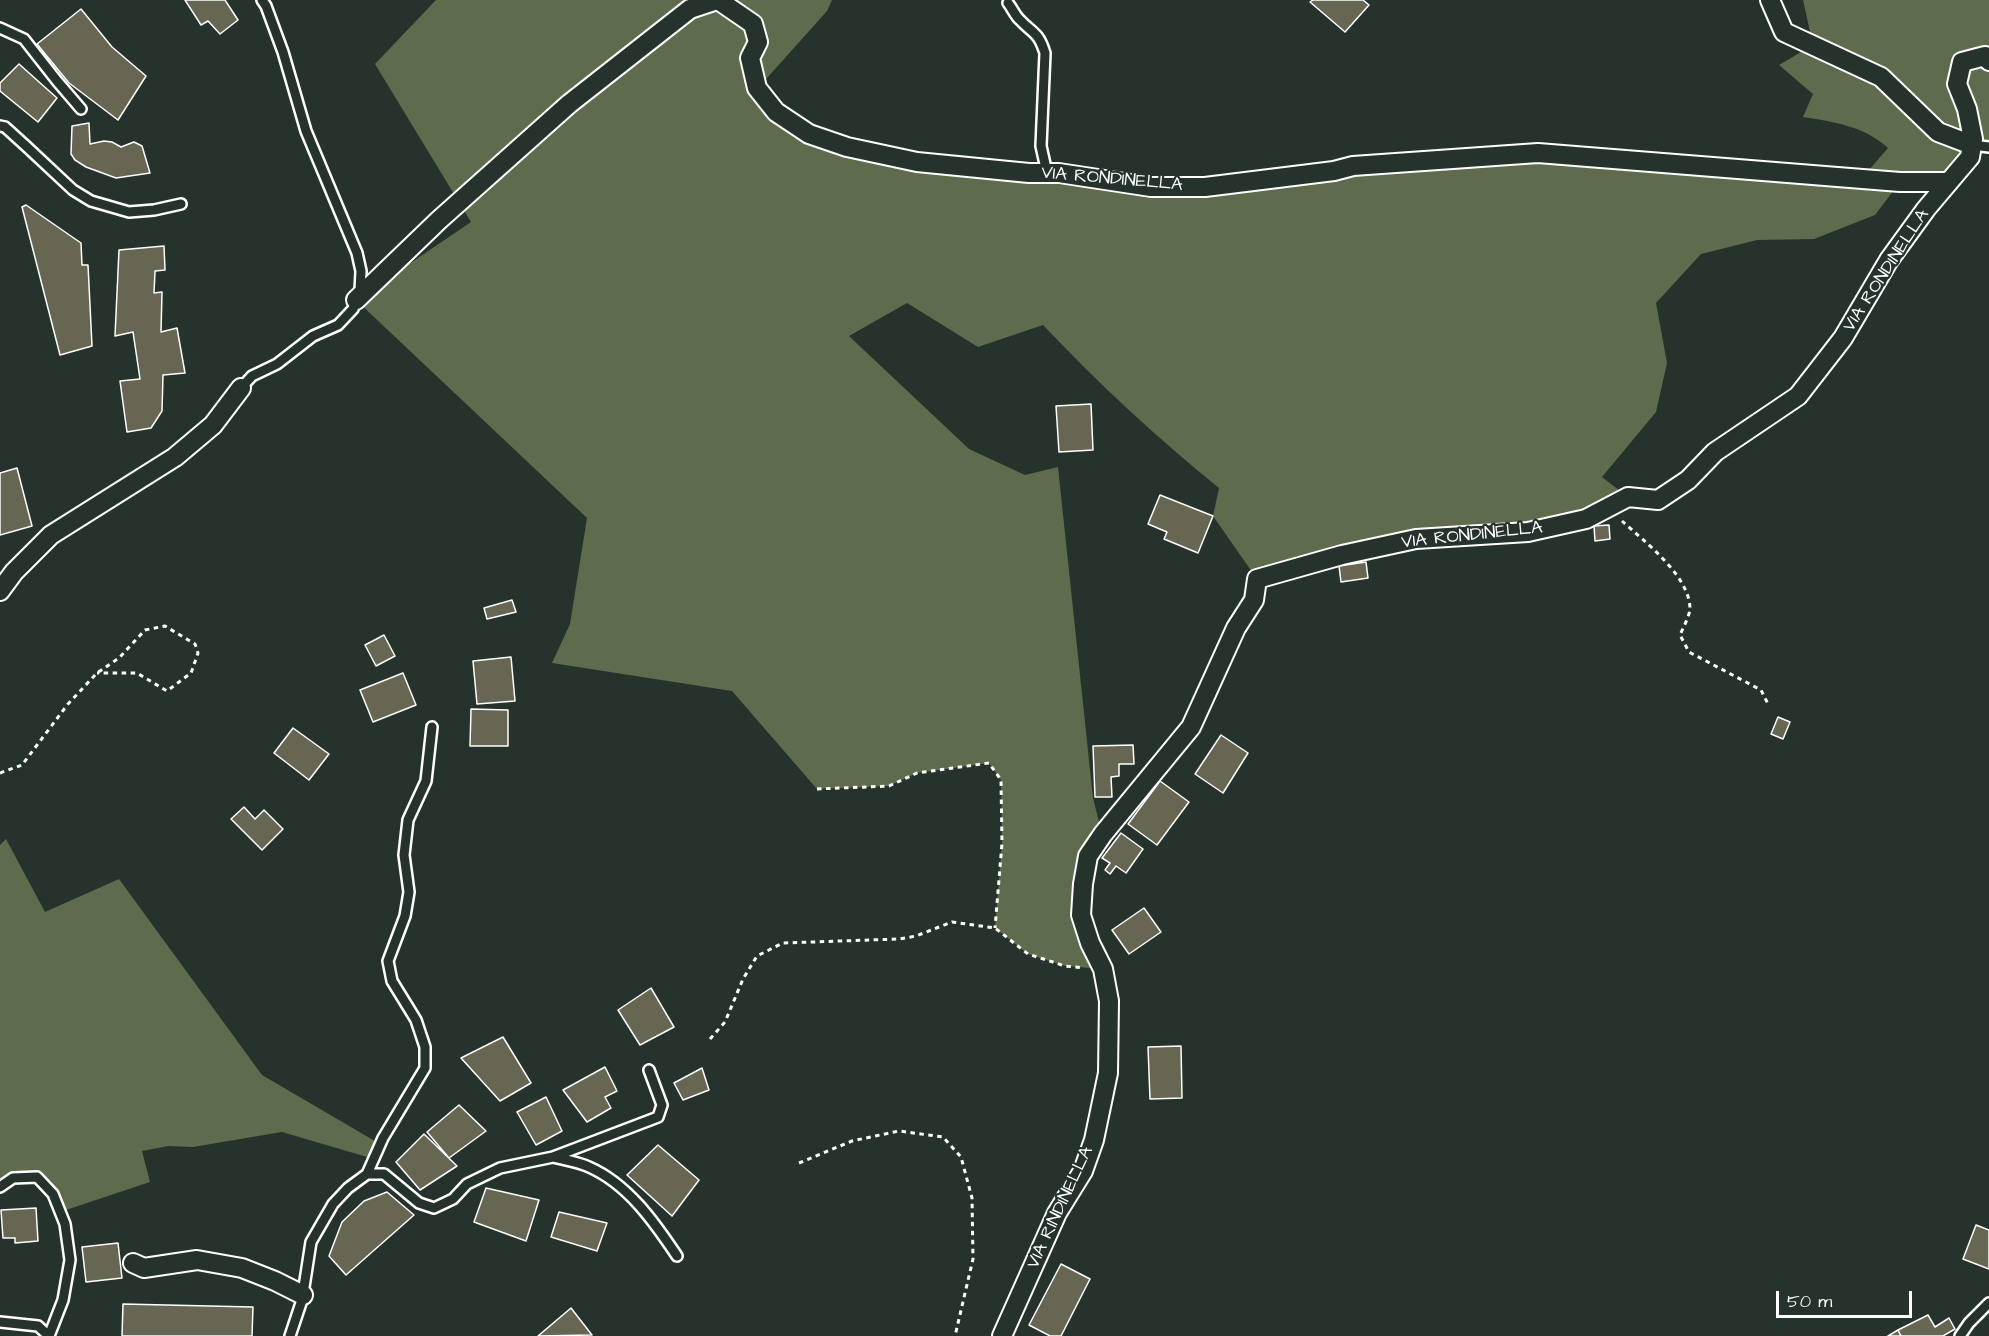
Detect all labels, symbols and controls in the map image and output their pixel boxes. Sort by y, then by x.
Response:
street label: VIA RONDINELLA [1040,163,1184,197]
street label: VIA RONDINELLA [1839,206,1935,336]
street label: VIA RONDINELLA [1400,518,1544,554]
street label: VIA RINDINELLA [1023,1143,1099,1273]
scale bar [1779,1279,1916,1317]
text: 50 m [1787,1289,1832,1314]

